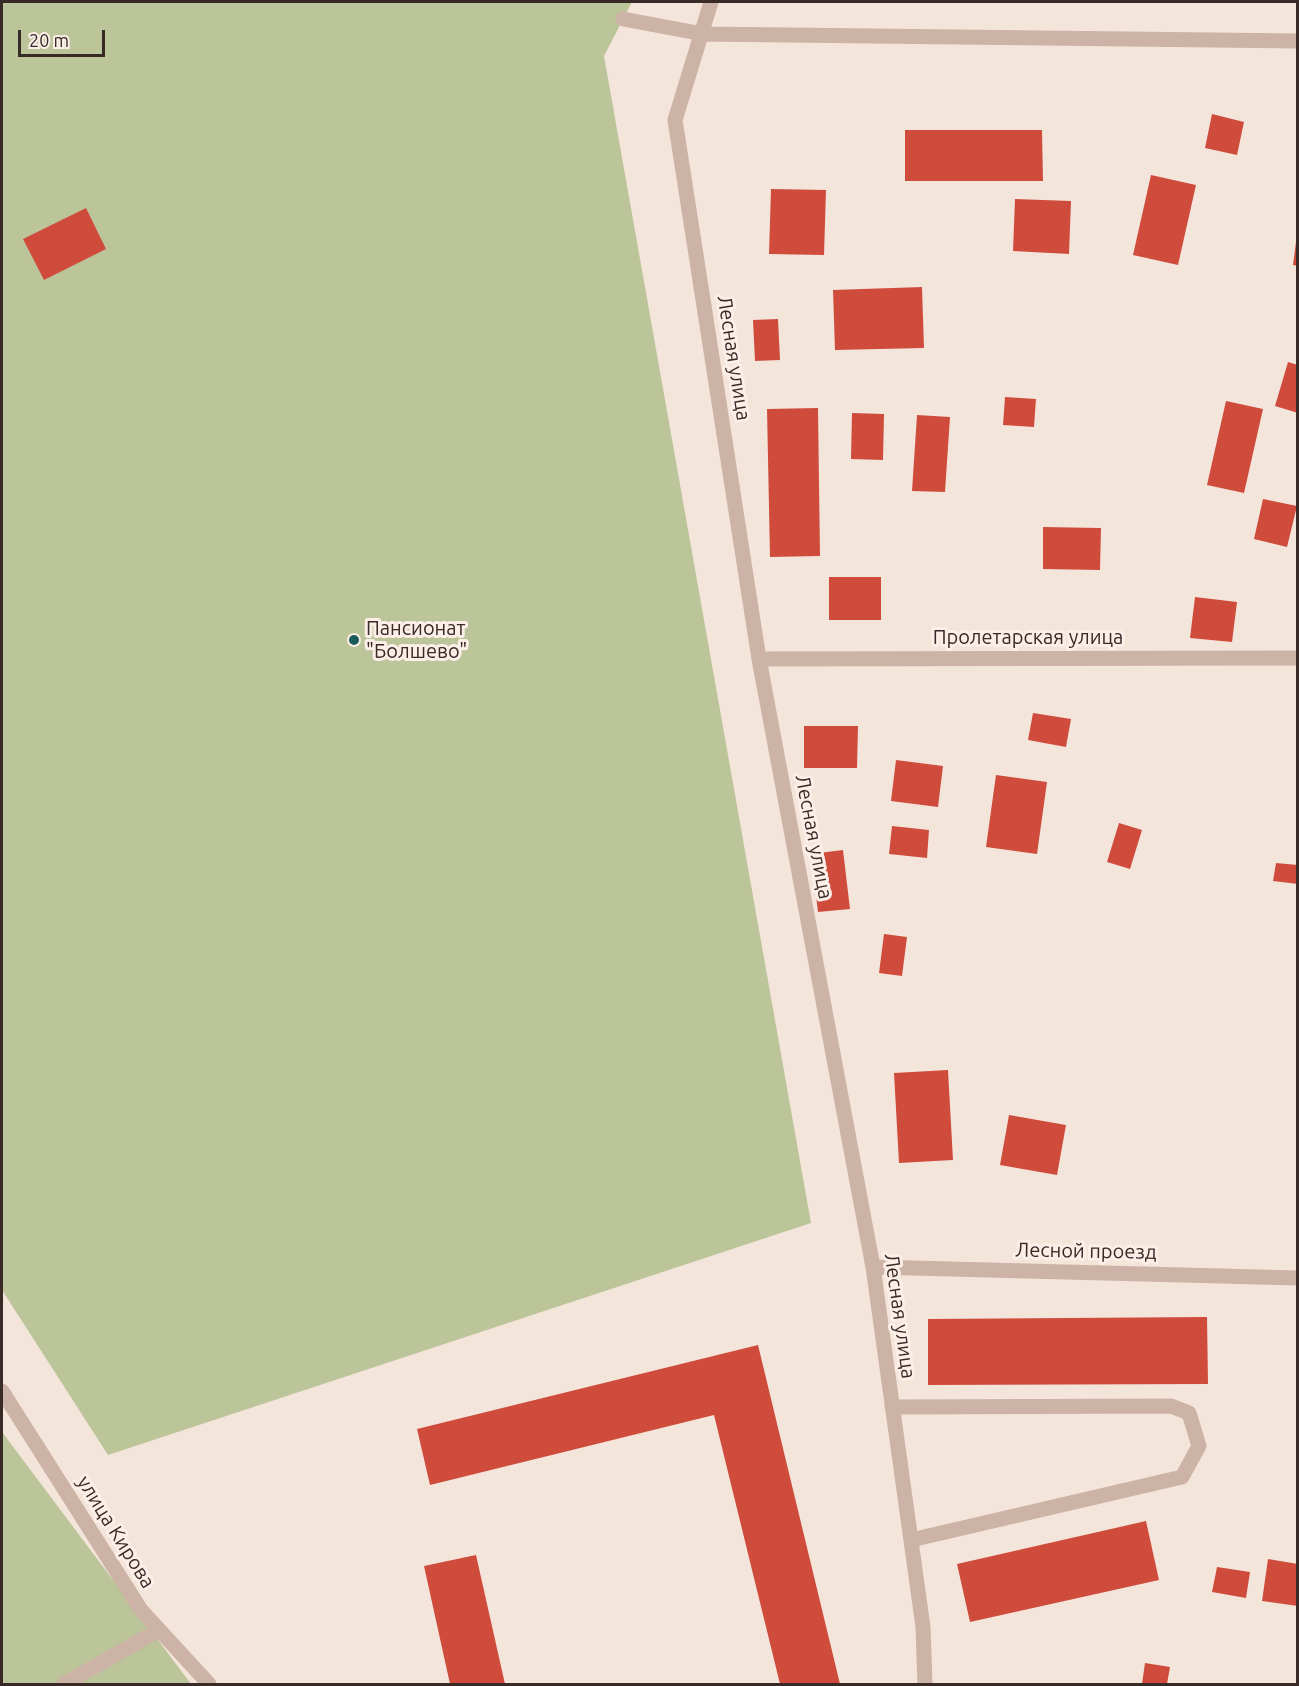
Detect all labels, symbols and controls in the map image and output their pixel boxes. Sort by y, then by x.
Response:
scale bar [21,18,108,56]
text: 20 m [29,30,69,50]
street label: Лесная улица [712,294,756,422]
place label: Пансионат "Болшево" [366,616,467,663]
street label: Пролетарская улица [933,625,1123,649]
marker: Пансионат "Болшево" [347,633,361,647]
street label: Лесная улица [790,773,838,901]
street label: Лесной проезд [1015,1238,1157,1264]
street label: Лесная улица [879,1252,921,1380]
street label: улица Кирова [72,1471,160,1593]

